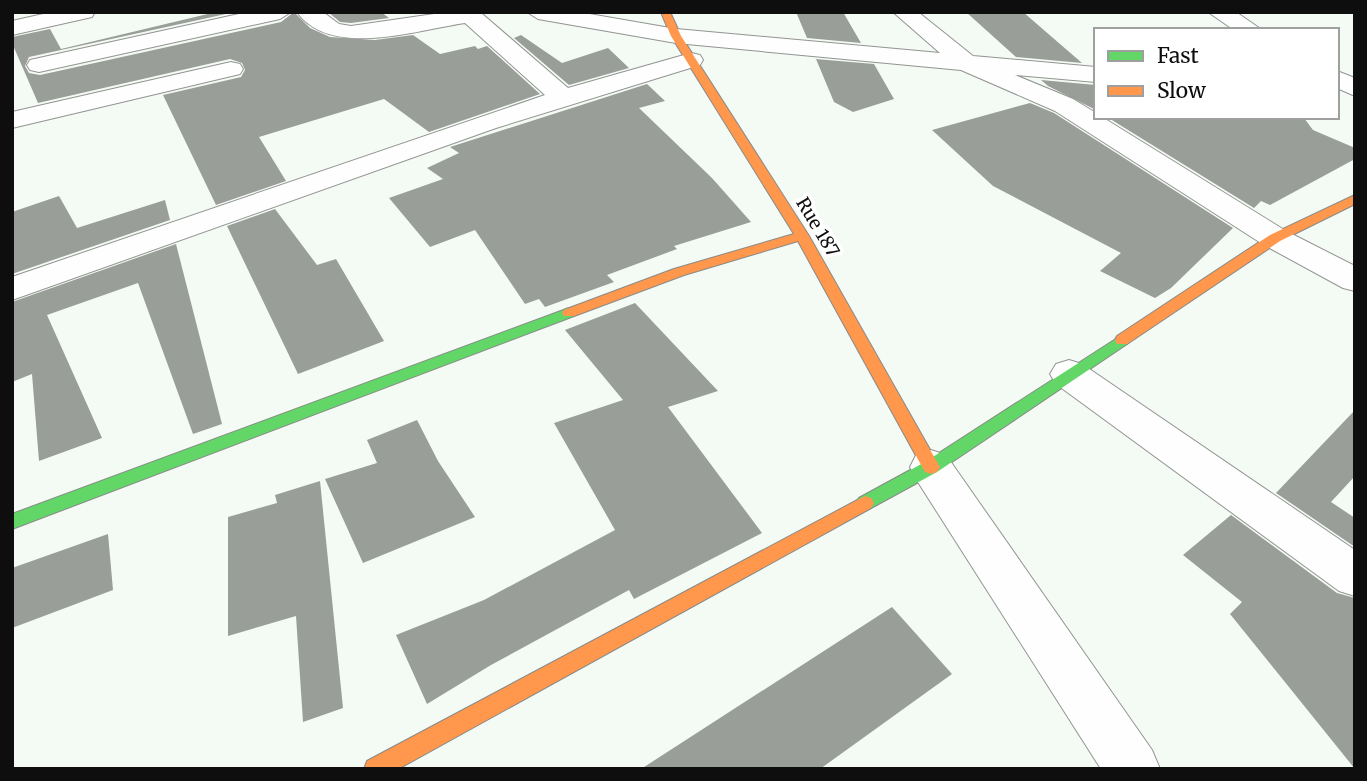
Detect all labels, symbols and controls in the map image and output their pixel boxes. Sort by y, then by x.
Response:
legend [1094,28,1339,119]
text: Fast [1157,42,1199,69]
text: Slow [1157,77,1206,104]
street label: Rue 187 [791,193,845,261]

